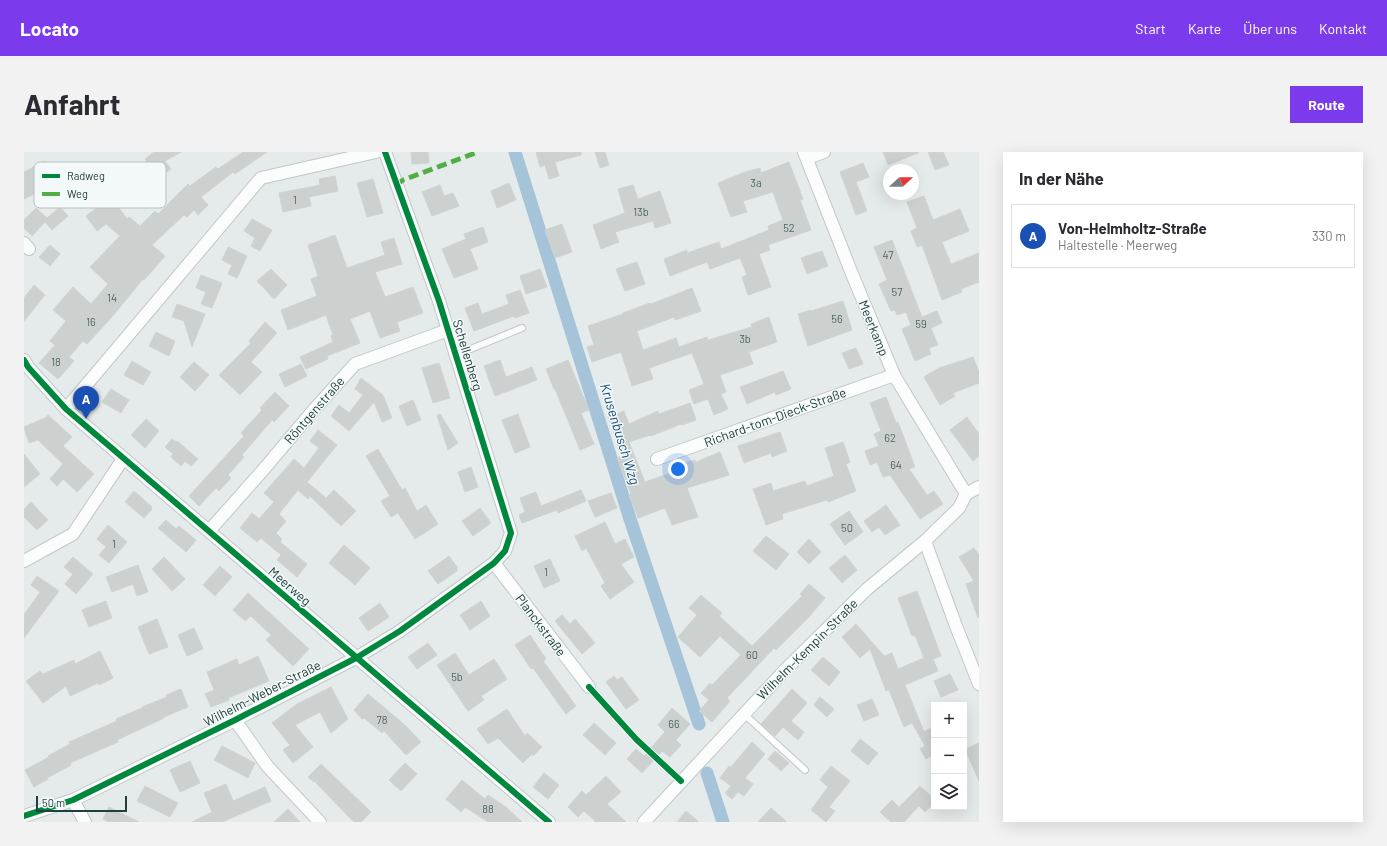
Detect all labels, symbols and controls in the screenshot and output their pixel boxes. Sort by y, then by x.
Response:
text: Locato [20,17,79,40]
text: Start [1135,20,1166,37]
text: Karte [1188,20,1221,37]
text: Über uns [1243,20,1297,37]
text: Kontakt [1319,20,1367,37]
button: Route [1290,86,1363,123]
text: Anfahrt [24,87,120,121]
legend [34,162,166,208]
north arrow [883,164,919,200]
text: In der Nähe [1019,168,1104,188]
text: Radweg [67,169,105,182]
house number: 3a [750,176,762,189]
text: Weg [67,187,88,200]
house number: 1 [293,193,297,206]
house number: 13b [633,205,649,218]
text: Von-Helmholtz-Straße [1058,219,1207,237]
house number: 52 [783,221,795,234]
text: A [1029,228,1037,244]
text: 330 m [1312,228,1346,244]
text: Haltestelle · Meerweg [1058,237,1177,253]
house number: 47 [883,248,893,261]
house number: 57 [892,285,902,298]
house number: 14 [107,291,117,304]
street label: Meerkamp [856,298,892,358]
house number: 56 [831,312,843,325]
house number: 16 [86,315,96,328]
street label: Schellenberg [450,317,486,393]
house number: 59 [915,317,927,330]
house number: 3b [739,332,751,345]
house number: 18 [51,355,61,368]
street label: Röntgenstraße [280,373,348,447]
water label: Krusenbusch Wzg [597,381,644,487]
street label: Richard-tom-Dieck-Straße [702,384,848,450]
pin: A [73,386,99,419]
house number: 62 [884,431,896,444]
house number: 64 [890,458,902,471]
your location [668,459,688,479]
house number: 50 [841,521,853,534]
house number: 1 [112,537,116,550]
street label: Meerweg [265,563,315,609]
house number: 1 [544,565,548,578]
street label: Planckstraße [512,591,570,659]
street label: Wilhelm-Kempin-Straße [753,595,861,703]
house number: 60 [746,648,758,661]
street label: Wilhelm-Weber-Straße [201,656,323,730]
house number: 5b [451,670,463,683]
map controls [931,702,967,810]
button: + [931,702,967,738]
house number: 78 [377,713,388,726]
house number: 66 [668,717,680,730]
button: − [931,738,967,774]
button: layers [931,774,967,810]
scale bar [36,794,127,813]
text: 50 m [42,796,65,809]
house number: 88 [482,802,494,815]

